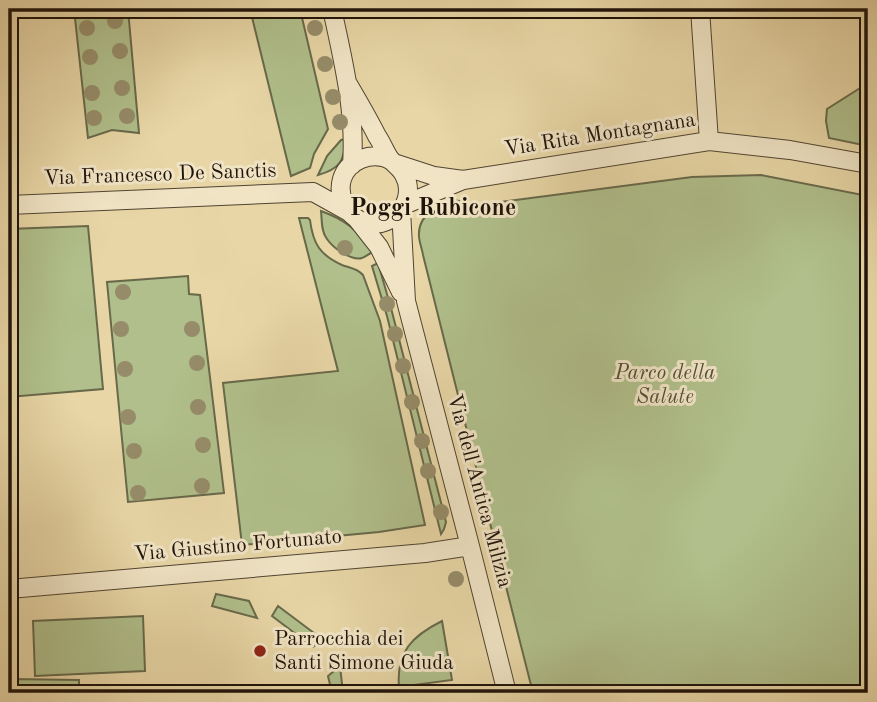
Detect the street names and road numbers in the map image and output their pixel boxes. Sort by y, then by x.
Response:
street label: Via Rita Montagnana [503,110,697,160]
street label: Via Francesco De Sanctis [43,160,277,190]
street label: Via dell'Antica Milizia [443,392,515,590]
street label: Via Giustino Fortunato [133,526,343,566]

